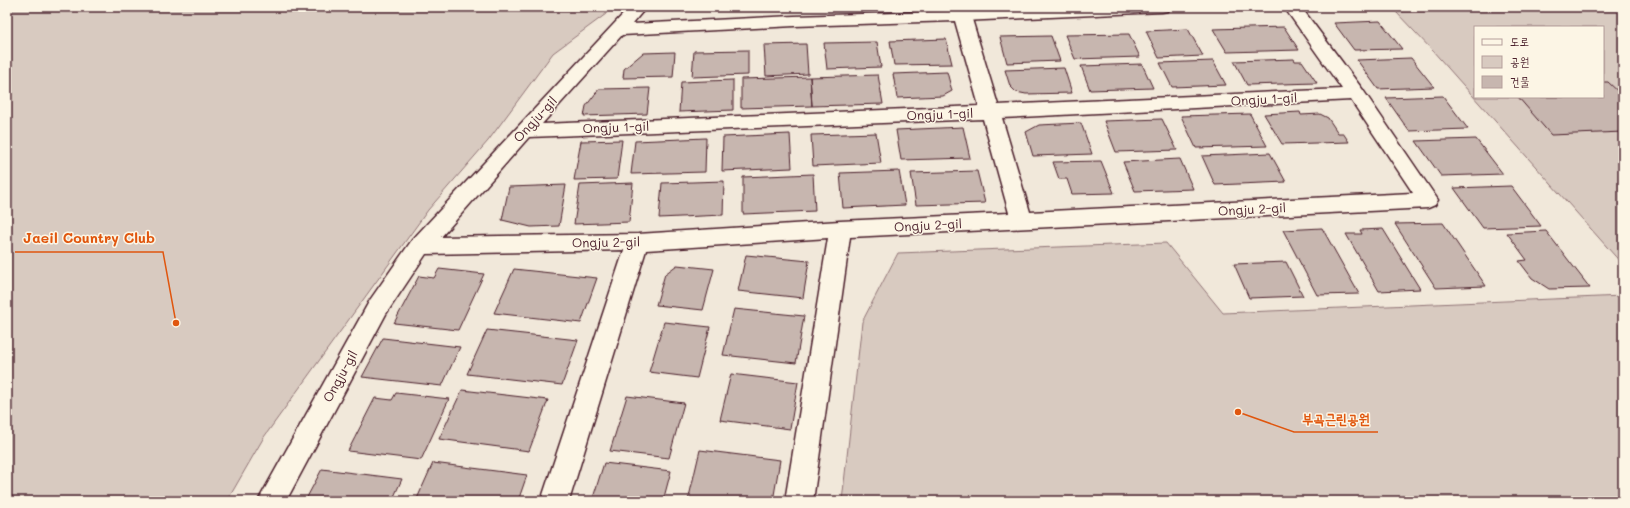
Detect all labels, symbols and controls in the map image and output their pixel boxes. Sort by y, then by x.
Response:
legend [1474,26,1604,98]
text: 도로 [1510,33,1529,49]
text: 공원 [1510,53,1529,69]
text: 건물 [1510,73,1530,89]
street label: Ongju 1-gil [1230,88,1298,109]
street label: Ongju-gil [509,92,560,145]
street label: Ongju 1-gil [906,104,974,123]
street label: Ongju 1-gil [582,117,650,136]
street label: Ongju 2-gil [1217,198,1286,219]
street label: Ongju 2-gil [893,214,962,235]
callout: Jaeil Country Club [15,226,163,252]
text: Jaeil Country Club [23,228,155,247]
street label: Ongju 2-gil [572,232,640,251]
street label: Ongju-gil [318,347,361,405]
callout: 부곡근린공원 [1294,406,1378,432]
text: 부곡근린공원 [1302,409,1370,428]

